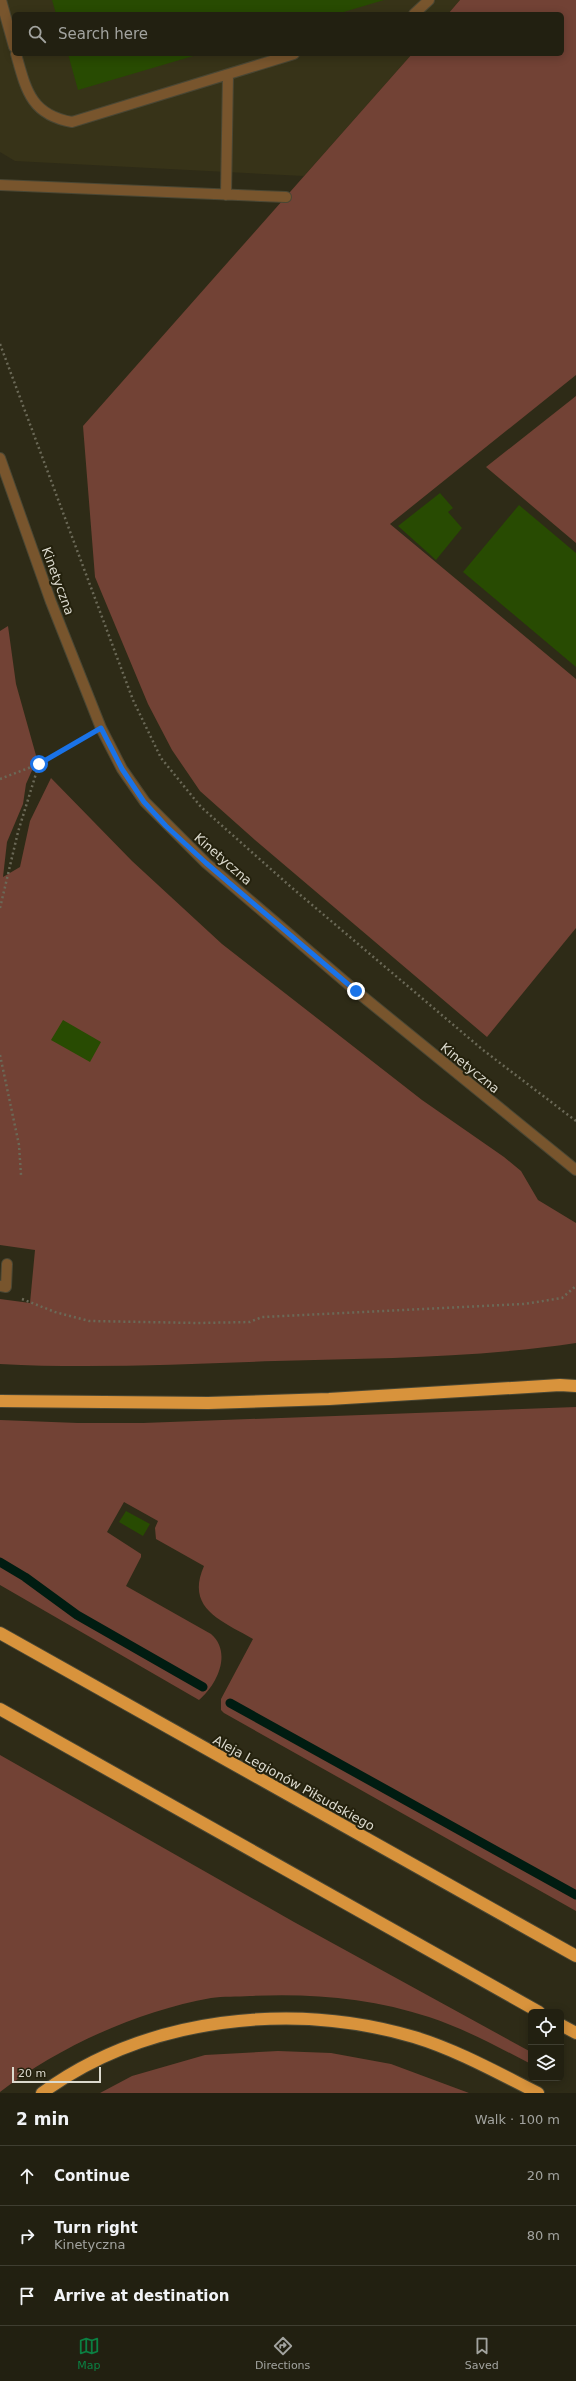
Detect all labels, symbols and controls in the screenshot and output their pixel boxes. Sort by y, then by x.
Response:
search box [12,12,564,56]
icon: search [26,23,48,45]
text: Search here [58,25,148,43]
street label: Kinetyczna [39,545,77,617]
route start [30,755,48,773]
street label: Kinetyczna [191,830,255,888]
route end [347,982,365,1000]
street label: Kinetyczna [438,1040,502,1096]
street label: Aleja Legionów Piłsudskiego [211,1732,377,1834]
map controls [528,2009,564,2081]
button: locate [528,2009,564,2045]
button: layers [528,2045,564,2081]
scale bar [12,2065,101,2084]
text: 20 m [18,2067,46,2080]
text: 2 min [16,2109,69,2129]
text: Walk · 100 m [475,2112,560,2127]
icon: ahead [16,2165,38,2187]
text: Continue [54,2167,130,2185]
text: 20 m [527,2168,560,2183]
text: Turn right [54,2219,138,2237]
icon: right [16,2225,38,2247]
text: 80 m [527,2228,560,2243]
text: Kinetyczna [54,2237,125,2252]
icon: arrive [16,2285,38,2307]
text: Arrive at destination [54,2287,229,2305]
tab: Map [77,2335,100,2372]
tab: Directions [255,2335,310,2372]
tab: Saved [465,2335,499,2372]

